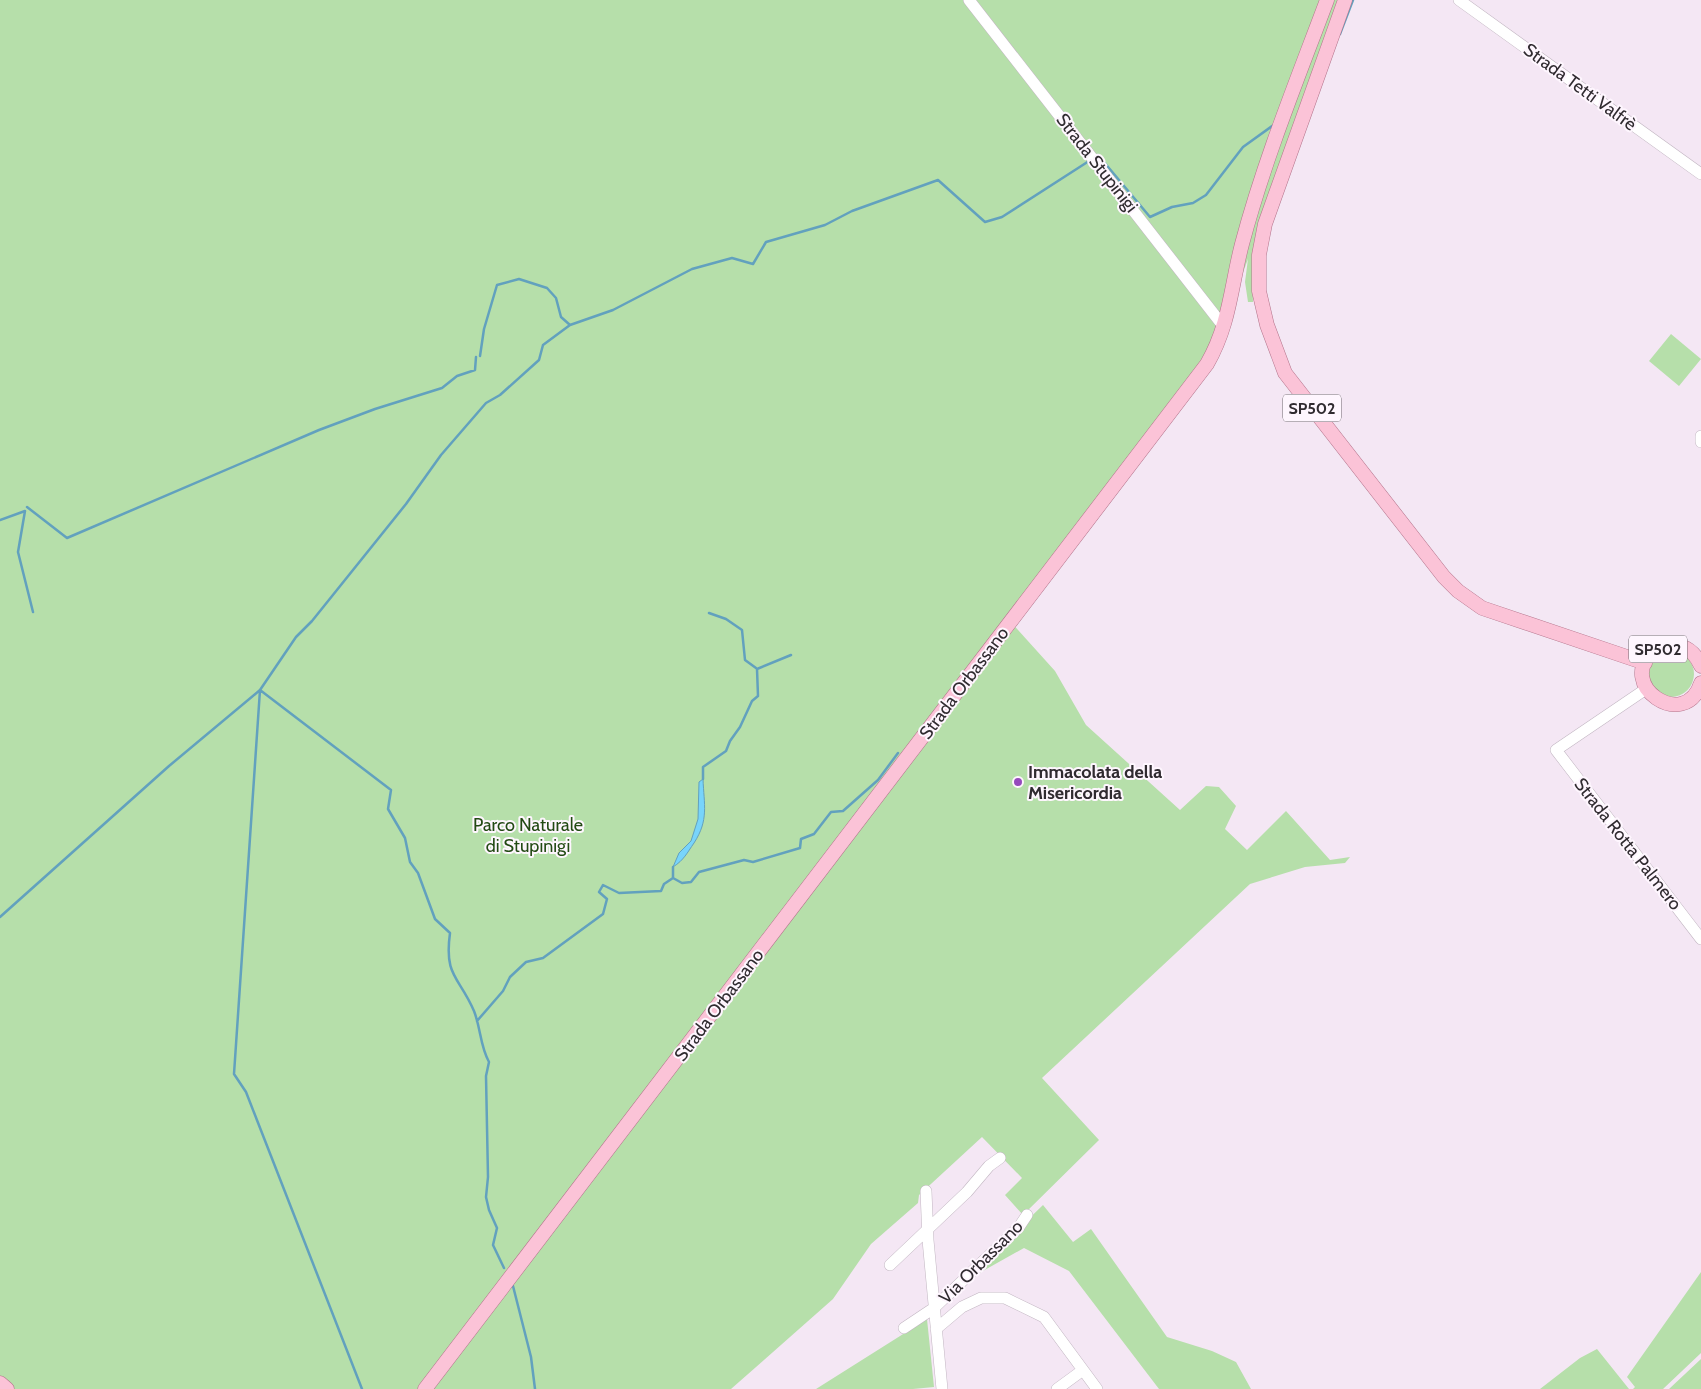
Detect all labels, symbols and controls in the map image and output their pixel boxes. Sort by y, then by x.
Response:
street label: Strada Tetti Valfrè [1519,39,1641,135]
street label: Strada Stupinigi [1051,109,1143,217]
road number: SP502 [1283,394,1341,422]
street label: Strada Orbassano [915,622,1013,743]
road number: SP502 [1629,636,1687,662]
place label: Immacolata della Misericordia [1028,761,1162,804]
street label: Strada Rotta Palmero [1570,774,1686,915]
marker: Immacolata della Misericordia [1012,776,1024,788]
park label: Parco Naturale di Stupinigi [473,814,583,857]
street label: Strada Orbassano [670,944,768,1065]
street label: Via Orbassano [934,1215,1028,1309]

